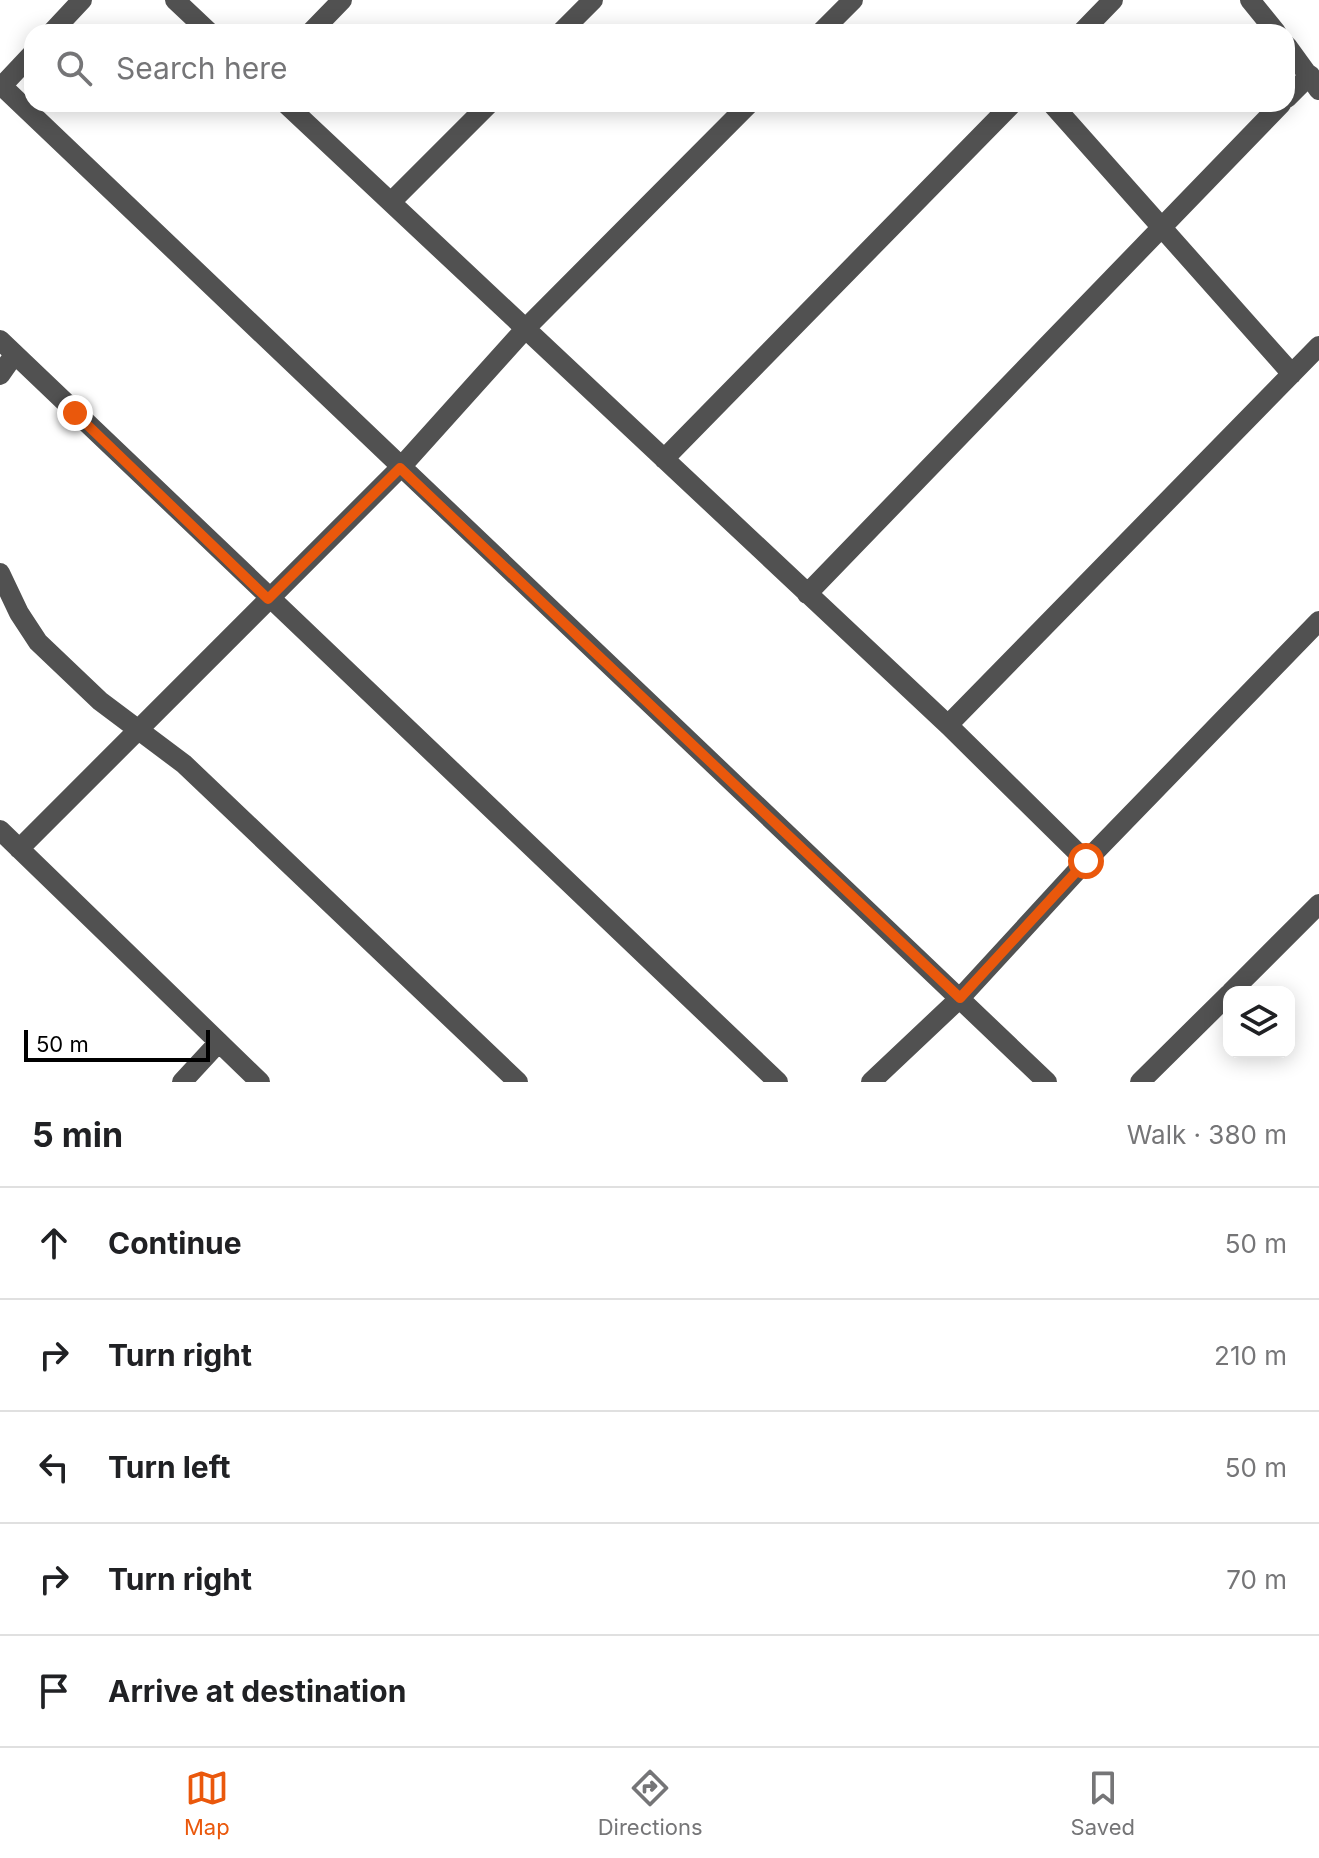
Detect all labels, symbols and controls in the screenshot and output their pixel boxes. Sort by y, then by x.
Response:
search box [24,24,1295,112]
icon: search [52,46,96,90]
text: Search here [116,50,288,86]
route end [57,395,93,431]
route start [1068,843,1104,879]
map controls [1223,986,1295,1058]
button: layers [1223,986,1295,1058]
scale bar [24,1026,210,1062]
text: 50 m [36,1031,89,1057]
text: 5 min [32,1114,123,1155]
text: Walk · 380 m [1127,1119,1287,1150]
icon: ahead [32,1221,76,1265]
text: Continue [108,1225,242,1261]
text: 50 m [1225,1228,1287,1259]
icon: right [32,1333,76,1377]
text: Turn right [108,1337,252,1373]
text: 210 m [1214,1340,1287,1371]
icon: left [32,1445,76,1489]
text: Turn left [108,1449,230,1485]
text: 50 m [1225,1452,1287,1483]
icon: right [32,1557,76,1601]
text: Turn right [108,1561,252,1597]
text: 70 m [1226,1564,1287,1595]
icon: arrive [32,1669,76,1713]
text: Arrive at destination [108,1673,406,1709]
tab: Map [184,1766,230,1840]
tab: Directions [598,1766,703,1840]
tab: Saved [1071,1766,1135,1840]

